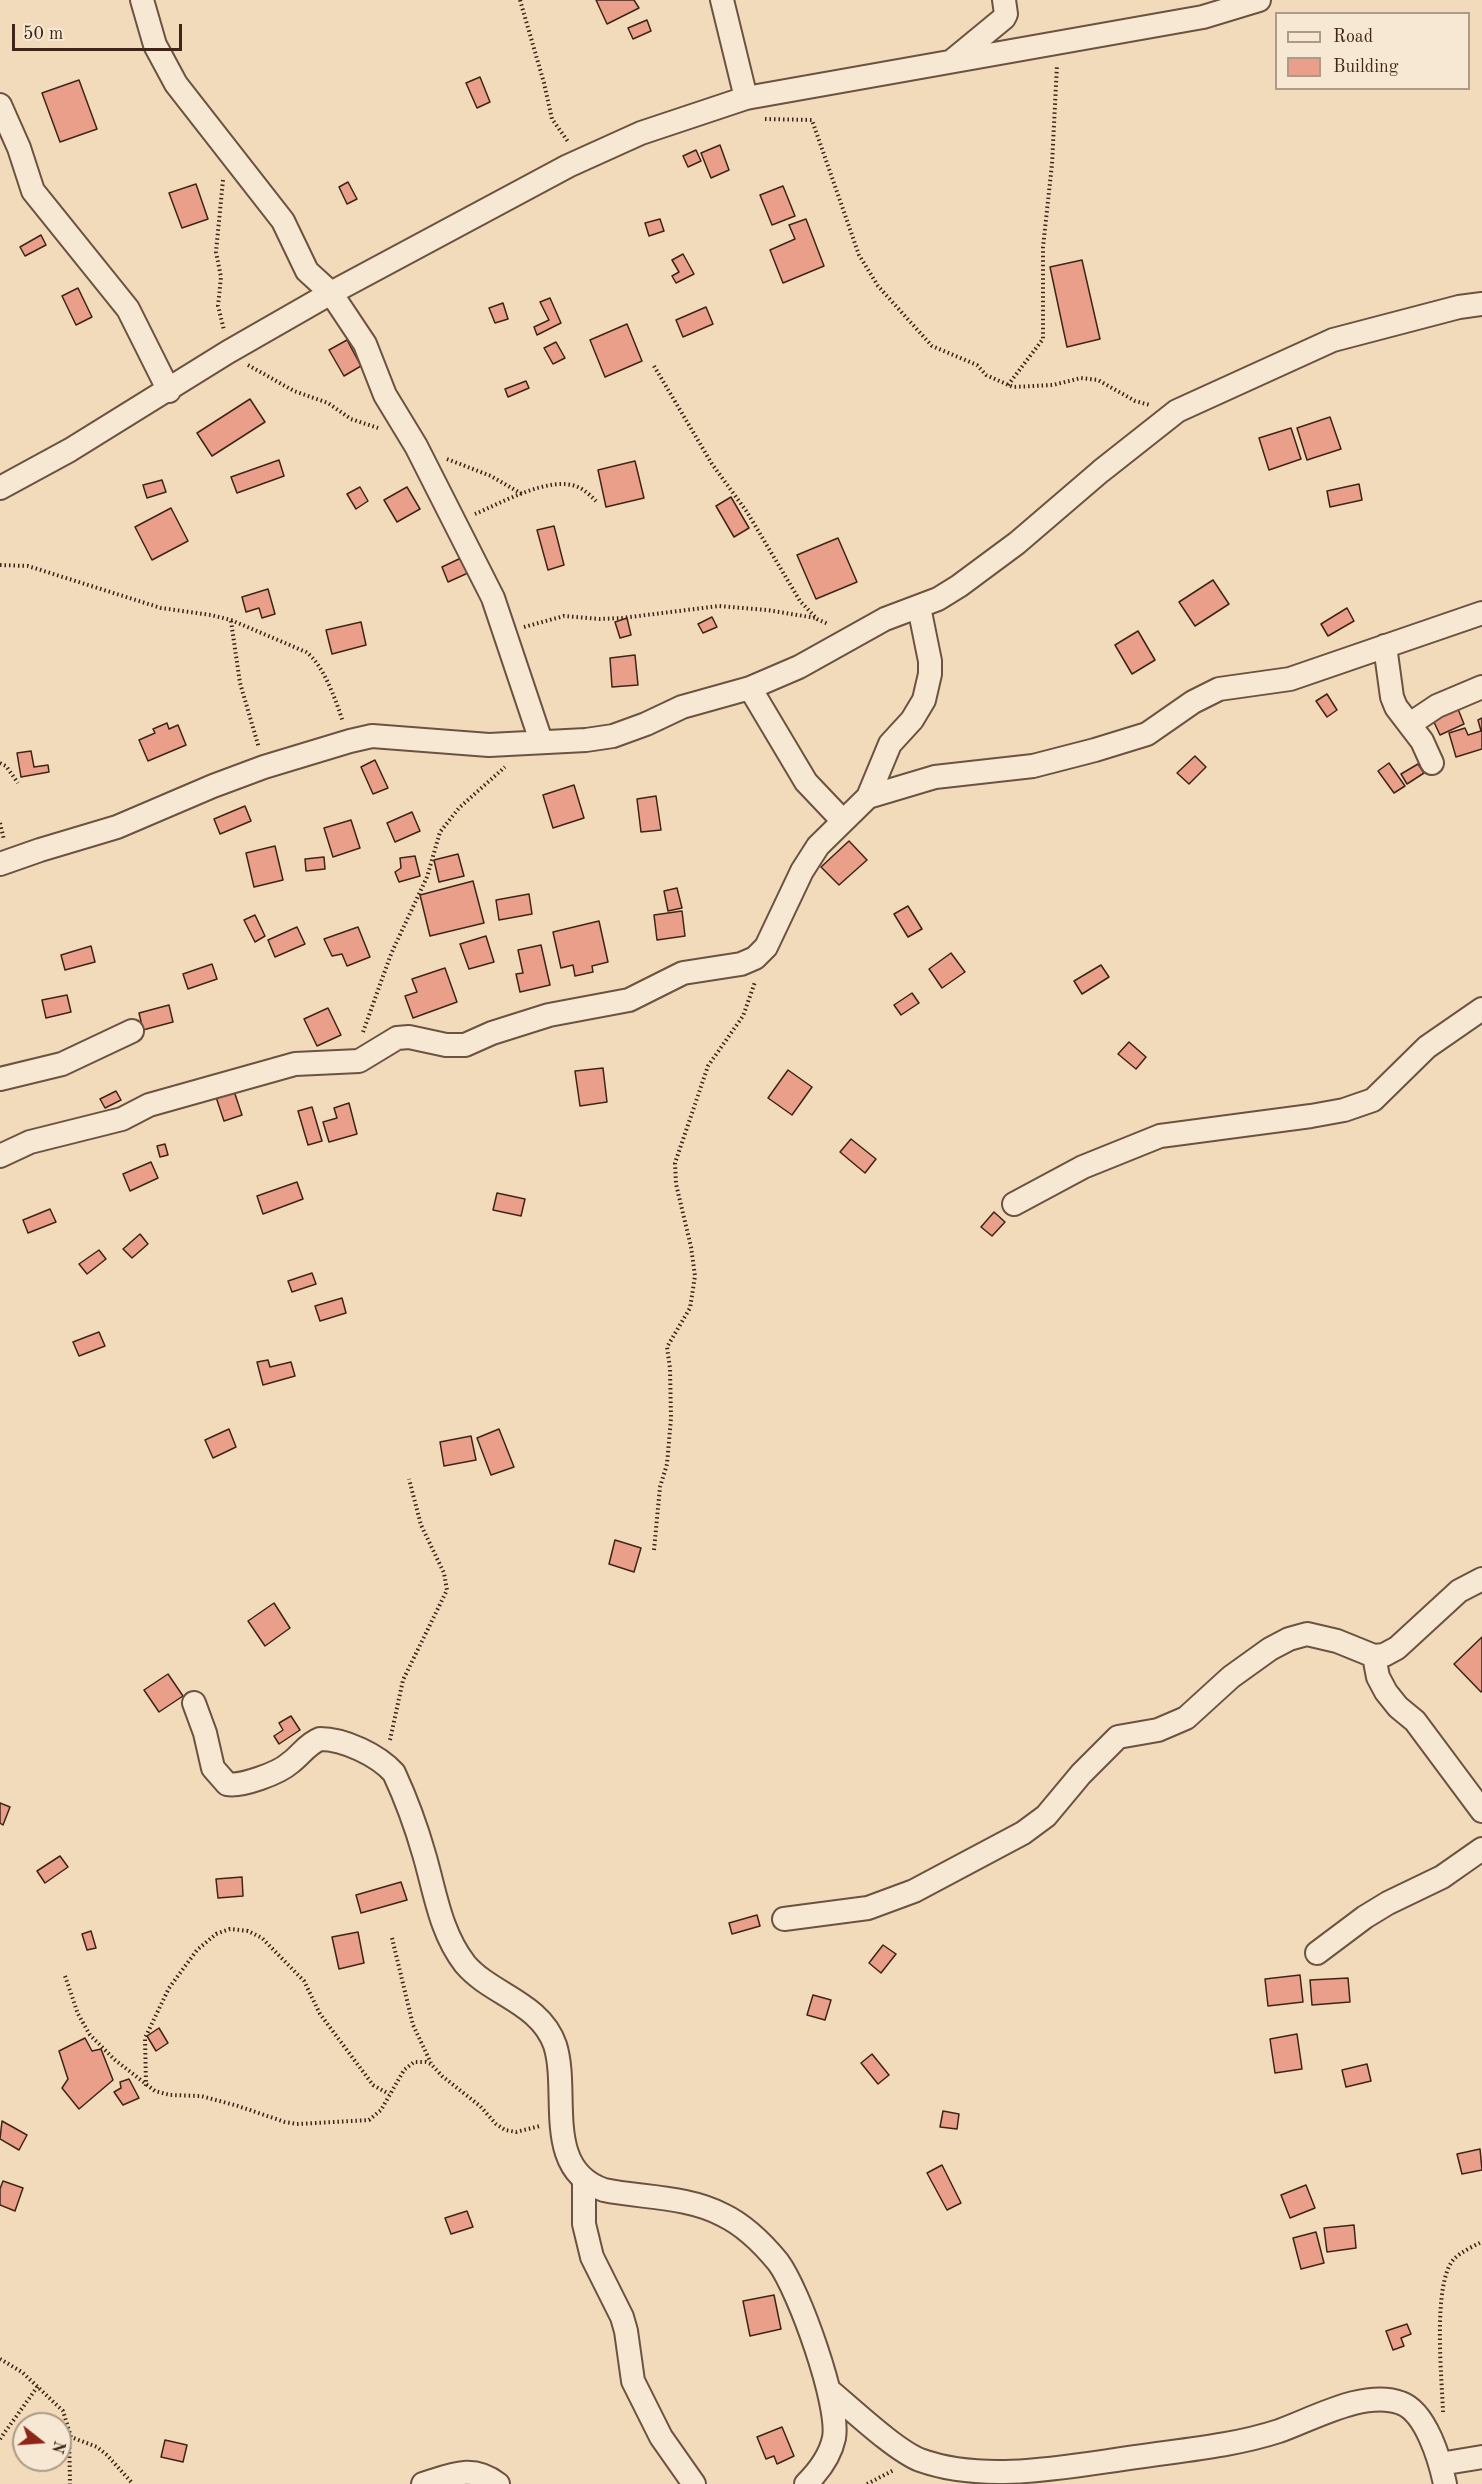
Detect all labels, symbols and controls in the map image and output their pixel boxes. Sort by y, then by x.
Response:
scale bar [15,12,184,50]
legend [1275,12,1470,90]
text: 50 m [23,25,63,43]
text: Road [1333,28,1373,46]
text: Building [1333,58,1398,76]
north arrow [12,2412,72,2472]
text: N [48,2438,67,2455]

